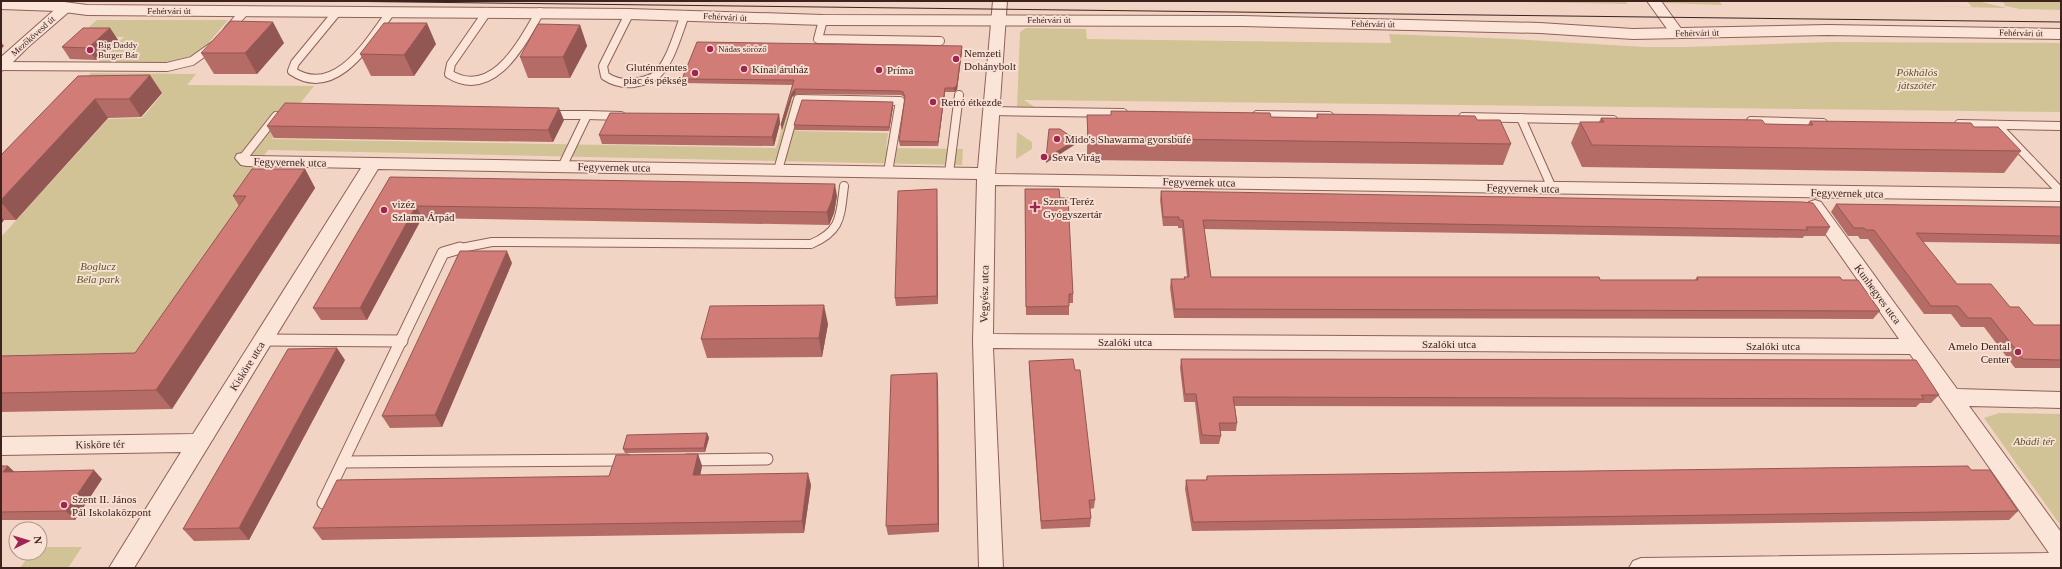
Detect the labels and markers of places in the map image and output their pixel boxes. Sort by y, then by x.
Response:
place label: Big Daddy Burger Bár [98,40,138,60]
marker: Nádas söröző [705,44,715,54]
place label: Nádas söröző [718,44,767,54]
marker: Big Daddy Burger Bár [85,45,95,55]
place label: Nemzeti Dohánybolt [964,47,1016,72]
marker: Nemzeti Dohánybolt [951,54,961,64]
place label: Gluténmentes piac és pékség [623,61,687,86]
place label: Kínai áruház [752,63,809,75]
marker: Kínai áruház [739,64,749,74]
place label: Príma [887,64,913,76]
marker: Príma [874,65,884,75]
marker: Gluténmentes piac és pékség [690,68,700,78]
place label: Retró étkezde [941,96,1002,108]
marker: Retró étkezde [928,97,938,107]
place label: Mido's Shawarma gyorsbüfé [1065,133,1191,145]
marker: Mido's Shawarma gyorsbüfé [1052,134,1062,144]
place label: Seva Virág [1052,151,1101,163]
marker: Seva Virág [1039,152,1049,162]
place label: Szent Teréz Gyógyszertár [1043,195,1103,220]
place label: vizéz Szlama Árpád [392,198,455,223]
marker: Szent Teréz Gyógyszertár [1030,202,1040,212]
marker: vizéz Szlama Árpád [379,205,389,215]
place label: Amelo Dental Center [1948,340,2010,365]
marker: Amelo Dental Center [2013,347,2023,357]
place label: Szent II. János Pál Iskolaközpont [72,493,151,518]
marker: Szent II. János Pál Iskolaközpont [59,500,69,510]

